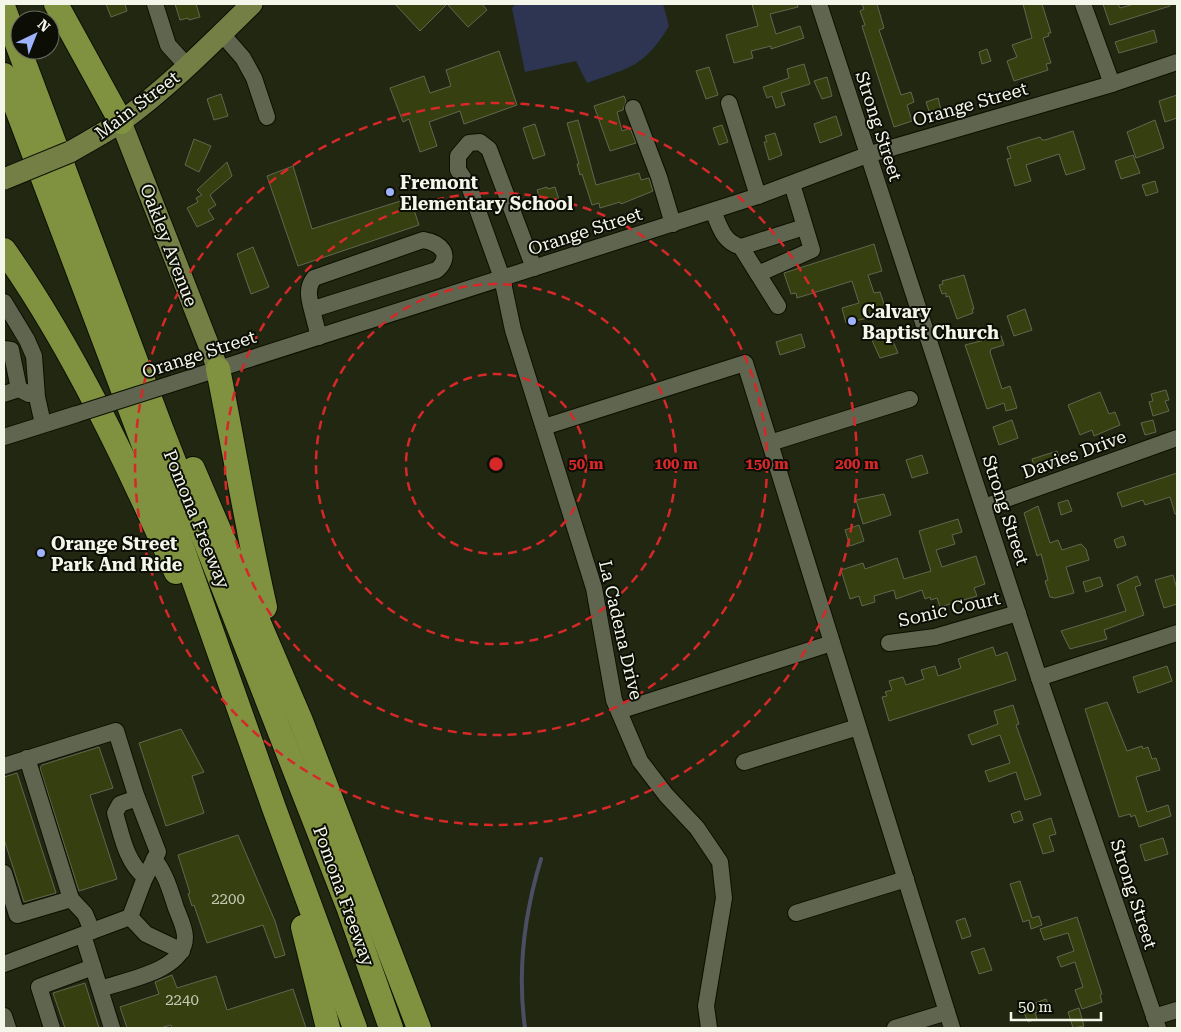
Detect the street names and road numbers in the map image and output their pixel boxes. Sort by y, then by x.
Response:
street label: Main Street [91,66,184,144]
street label: Strong Street [851,68,907,184]
street label: Orange Street [910,77,1030,130]
street label: Oakley Avenue [136,181,202,310]
street label: Orange Street [525,203,645,259]
street label: Orange Street [139,326,259,382]
street label: Davies Drive [1019,425,1129,483]
street label: Pomona Freeway [160,447,235,592]
street label: Strong Street [978,452,1034,568]
street label: La Cadena Drive [595,558,647,702]
street label: Sonic Court [896,587,1002,631]
street label: Pomona Freeway [309,823,379,969]
street label: Strong Street [1106,836,1162,952]

